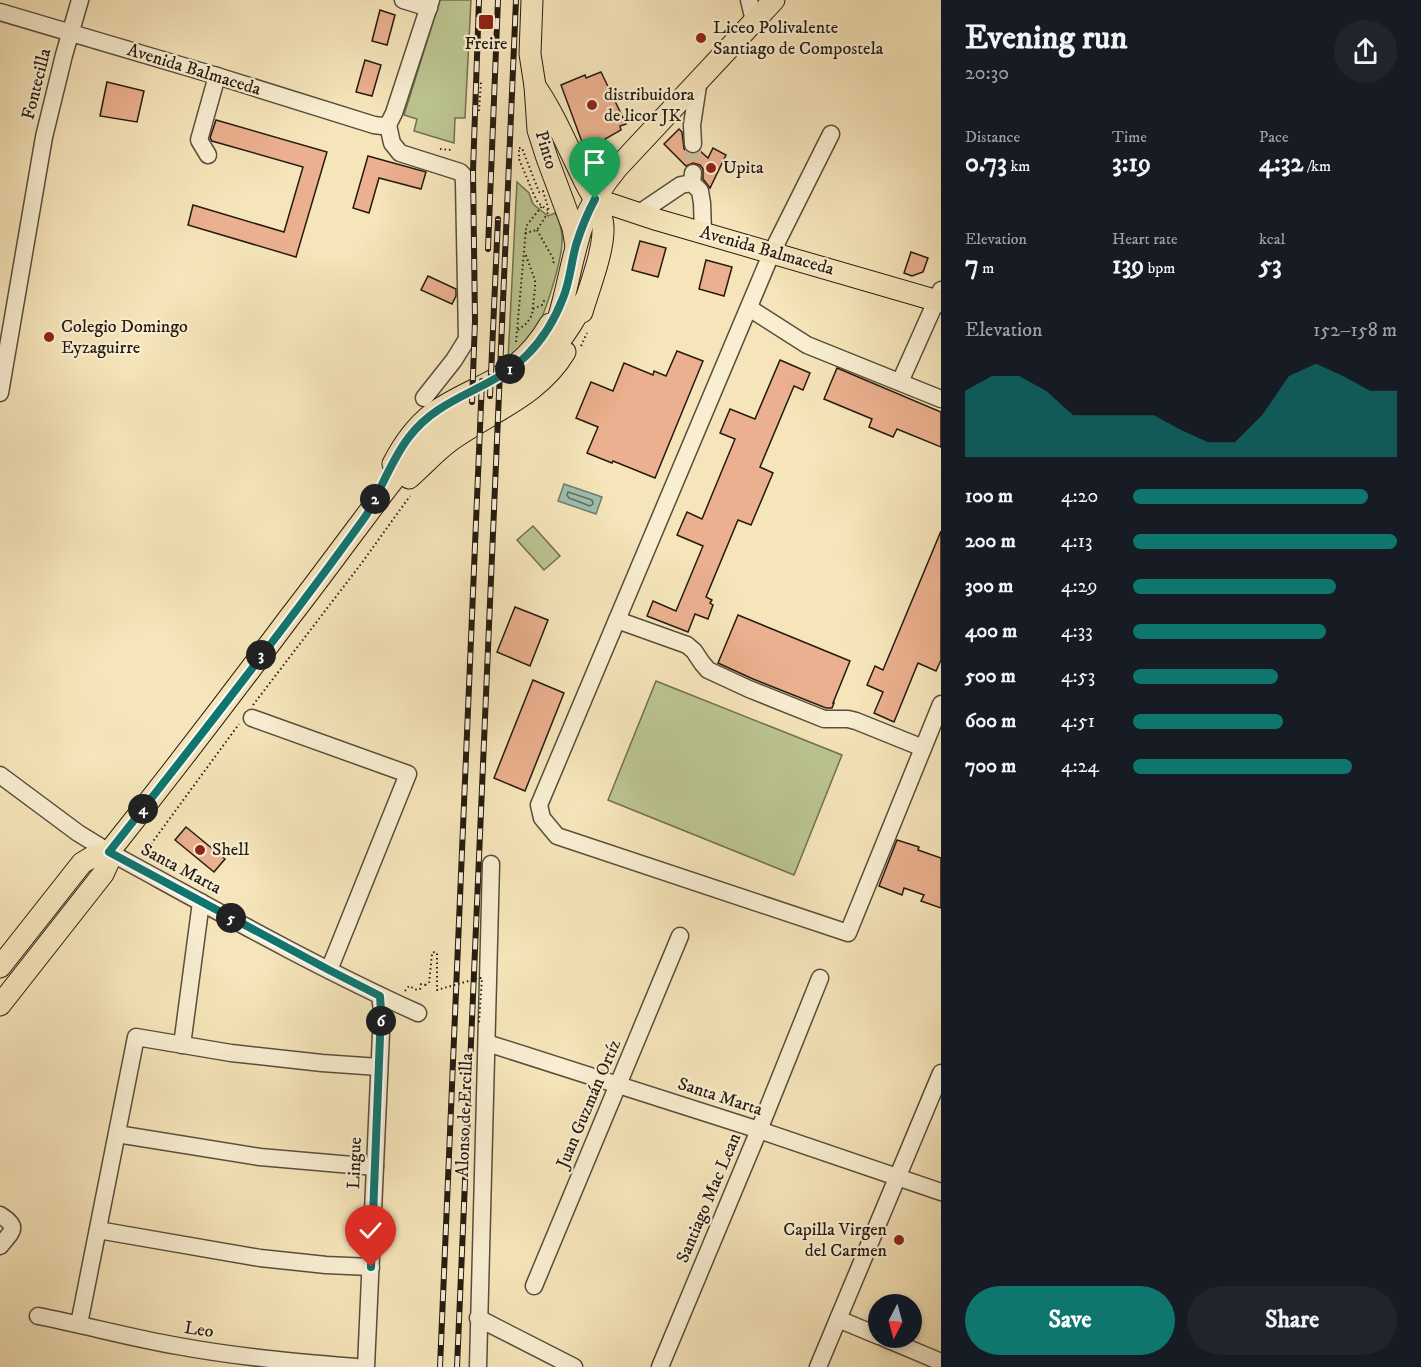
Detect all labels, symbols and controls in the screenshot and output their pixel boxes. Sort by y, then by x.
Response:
marker: Freire [477,13,495,31]
place label: Liceo Polivalente Santiago de Compostela [713,17,884,60]
text: Evening run [965,18,1127,59]
button: share [1334,20,1397,83]
marker: Liceo Polivalente Santiago de Compostela [694,31,708,45]
place label: Freire [464,33,508,55]
street label: Avenida Balmaceda [125,39,264,101]
street label: Fontecilla [18,46,57,122]
text: 20:30 [965,61,1009,86]
place label: distribuidora de licor JK [604,84,695,127]
marker: distribuidora de licor JK [585,98,599,112]
text: Distance [965,127,1020,147]
text: Time [1112,127,1147,147]
text: Pace [1259,127,1289,147]
street label: Pinto [530,128,562,172]
pin [569,137,620,199]
icon: arrive [578,146,611,179]
text: 0.73 [965,147,1007,180]
text: 3:19 [1112,147,1151,180]
text: 4:32 [1259,147,1303,180]
text: km [1007,156,1030,176]
text: /km [1303,156,1331,176]
place label: Upita [723,157,764,179]
marker: Upita [704,161,718,175]
street label: Avenida Balmaceda [697,221,837,281]
text: Elevation [965,229,1027,249]
text: Heart rate [1112,229,1178,249]
text: kcal [1259,229,1285,249]
text: 7 [965,249,979,282]
text: 139 [1112,249,1144,282]
text: 53 [1259,249,1282,282]
text: m [979,258,994,278]
text: bpm [1144,258,1175,278]
place label: Colegio Domingo Eyzaguirre [61,316,188,359]
text: Elevation [965,318,1042,343]
text: 152–158 m [1313,318,1397,343]
marker: Colegio Domingo Eyzaguirre [42,330,56,344]
pin: 1 [495,354,525,384]
text: 1 [507,359,513,379]
pin: 2 [360,484,390,514]
text: 100 m [965,484,1013,509]
text: 4:20 [1061,484,1098,509]
text: 2 [371,489,379,509]
text: 200 m [965,529,1016,554]
text: 4:13 [1061,529,1093,554]
text: 300 m [965,574,1013,599]
text: 4:29 [1061,574,1098,599]
text: 400 m [965,619,1017,644]
text: 4:33 [1061,619,1093,644]
pin: 3 [246,640,276,670]
text: 3 [258,645,264,665]
text: 500 m [965,664,1016,689]
text: 4:53 [1061,664,1095,689]
text: 600 m [965,709,1016,734]
text: 4:51 [1061,709,1095,734]
text: 700 m [965,754,1016,779]
text: 4:24 [1061,754,1099,779]
pin: 4 [128,794,158,824]
text: 4 [138,799,148,819]
street label: Santa Marta [137,839,225,900]
place label: Shell [212,839,250,861]
marker: Shell [193,843,207,857]
pin: 5 [216,903,246,933]
text: 5 [227,908,235,928]
pin: 6 [366,1006,396,1036]
text: 6 [377,1011,385,1031]
street label: Juan Guzmán Ortíz [551,1036,626,1173]
street label: Alonso de Ercilla [452,1052,478,1177]
street label: Santa Marta [675,1073,766,1121]
street label: Santiago Mac Lean [672,1129,747,1266]
street label: Lingue [343,1137,367,1189]
pin [345,1205,396,1267]
icon: check [354,1214,387,1247]
place label: Capilla Virgen del Carmen [783,1219,888,1262]
marker: Capilla Virgen del Carmen [892,1233,906,1247]
button: Save [965,1286,1175,1355]
button: Share [1187,1286,1397,1355]
north arrow [868,1294,922,1348]
map controls [868,1294,922,1348]
street label: Leo [183,1317,215,1343]

